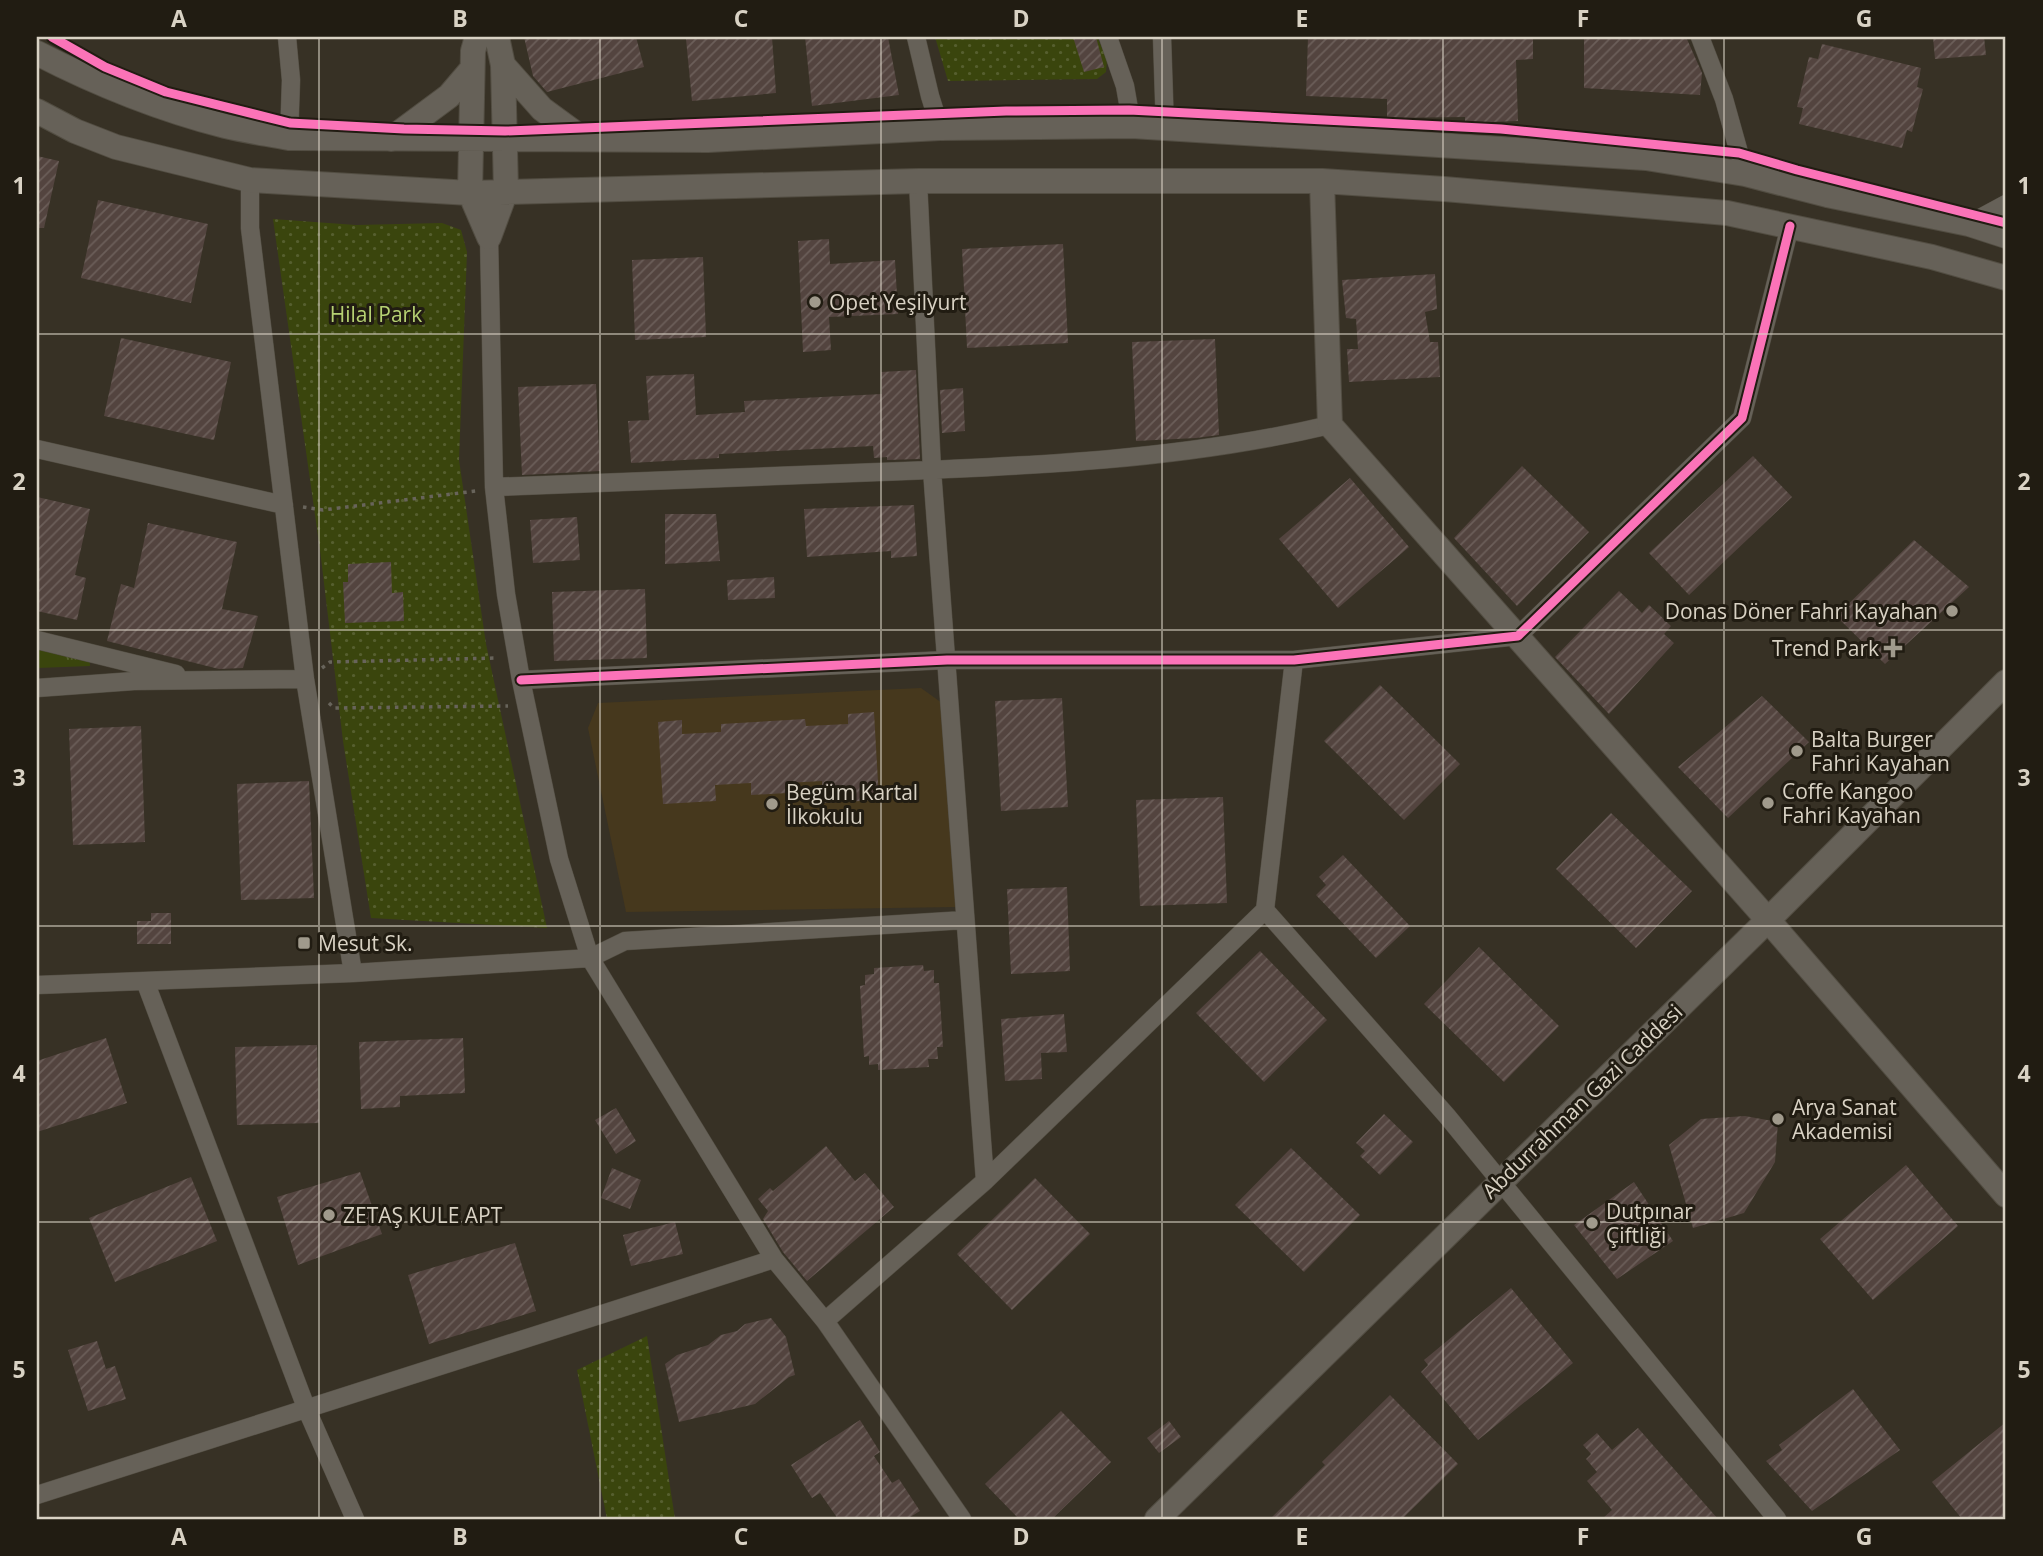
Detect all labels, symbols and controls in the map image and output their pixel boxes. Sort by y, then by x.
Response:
text: A [171,2,187,34]
text: B [452,2,468,34]
text: C [734,2,748,34]
text: D [1012,2,1030,34]
text: E [1296,2,1308,34]
text: F [1577,2,1589,34]
text: G [1856,2,1872,34]
text: 1 [12,169,26,201]
text: 1 [2017,169,2031,201]
place label: Opet Yeşilyurt [829,288,967,316]
marker: Opet Yeşilyurt [807,294,823,310]
park label: Hilal Park [330,300,422,328]
text: 2 [12,465,26,497]
text: 2 [2017,465,2031,497]
place label: Donas Döner Fahri Kayahan [1665,597,1938,625]
marker: Donas Döner Fahri Kayahan [1944,603,1960,619]
place label: Trend Park [1772,634,1879,662]
marker: Trend Park [1885,640,1901,656]
place label: Balta Burger Fahri Kayahan [1811,725,1950,777]
marker: Balta Burger Fahri Kayahan [1789,743,1805,759]
text: 3 [12,761,26,793]
text: 3 [2017,761,2031,793]
place label: Coffe Kangoo Fahri Kayahan [1782,777,1921,829]
place label: Begüm Kartal İlkokulu [786,778,918,830]
marker: Coffe Kangoo Fahri Kayahan [1760,795,1776,811]
marker: Begüm Kartal İlkokulu [764,796,780,812]
place label: Mesut Sk. [318,929,413,957]
marker: Mesut Sk. [296,935,312,951]
street label: Abdurrahman Gazi Caddesi [1476,998,1688,1204]
text: 4 [12,1057,26,1089]
text: 4 [2017,1057,2031,1089]
place label: Arya Sanat Akademisi [1792,1093,1897,1145]
marker: Arya Sanat Akademisi [1770,1111,1786,1127]
place label: Dutpınar Çiftliği [1606,1197,1693,1249]
place label: ZETAŞ KULE APT [343,1201,503,1229]
marker: ZETAŞ KULE APT [321,1207,337,1223]
marker: Dutpınar Çiftliği [1584,1215,1600,1231]
text: 5 [12,1353,26,1385]
text: 5 [2017,1353,2031,1385]
text: A [171,1520,187,1552]
text: B [452,1520,468,1552]
text: C [734,1520,748,1552]
text: D [1012,1520,1030,1552]
text: E [1296,1520,1308,1552]
text: F [1577,1520,1589,1552]
text: G [1856,1520,1872,1552]

